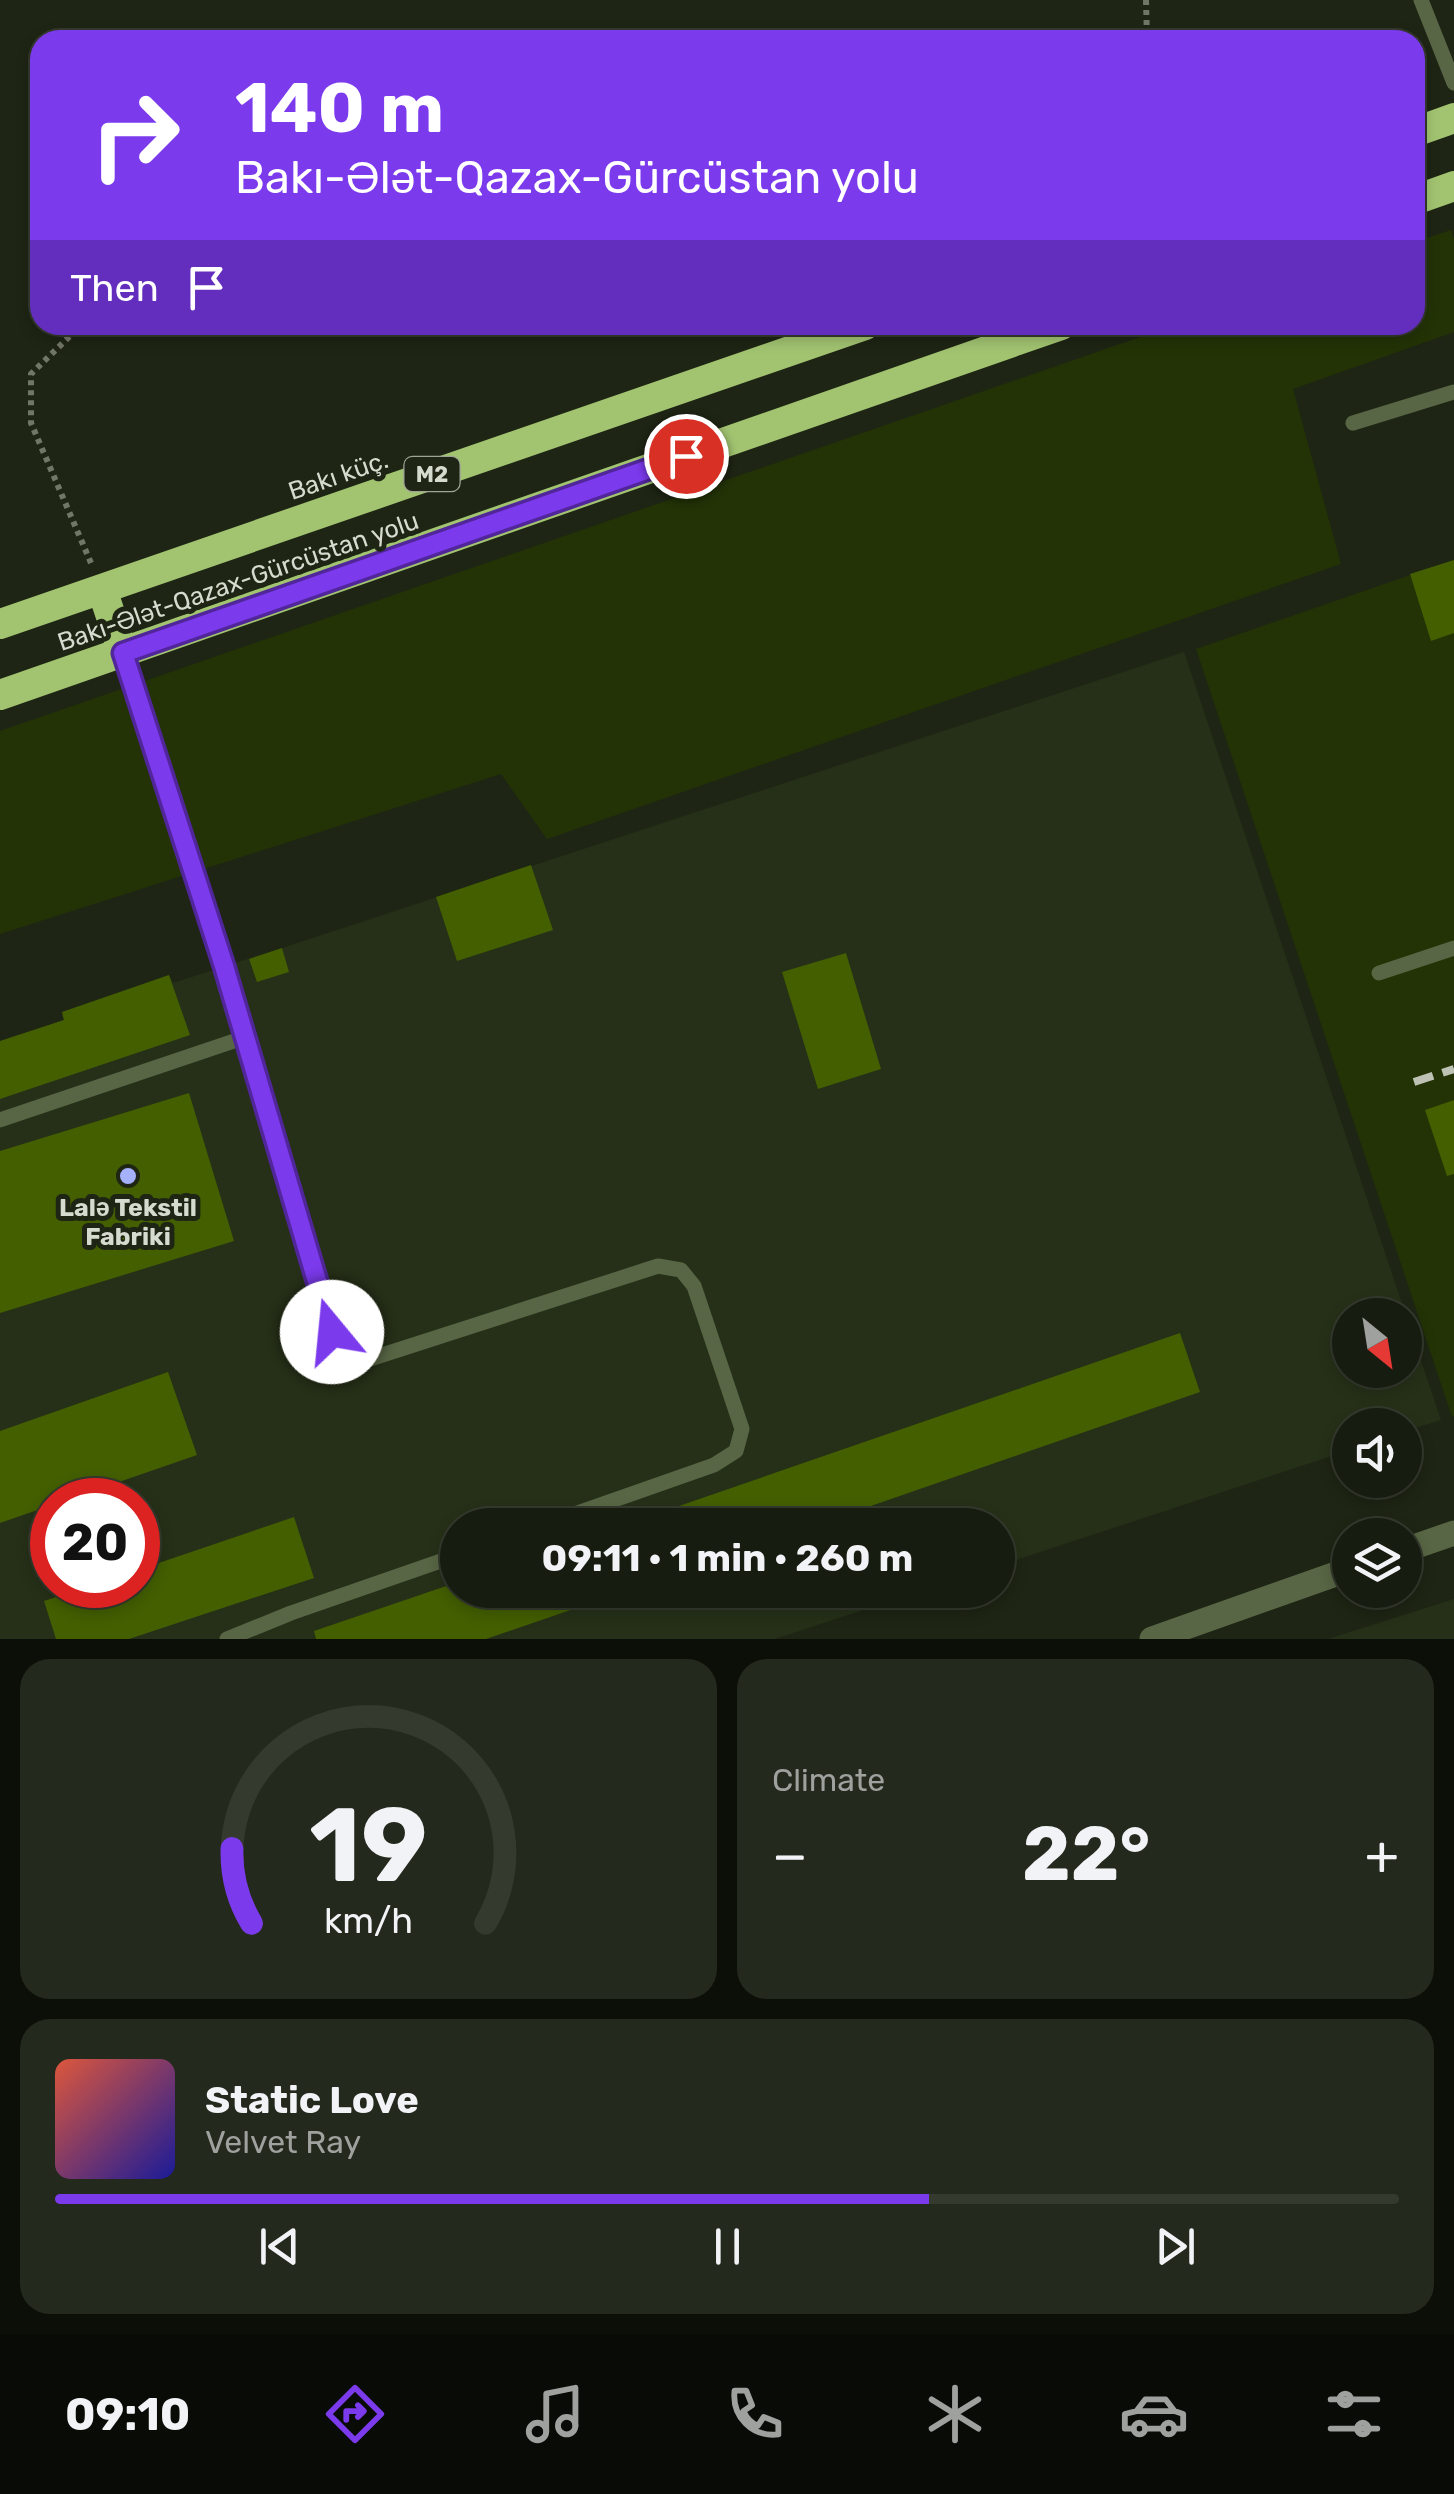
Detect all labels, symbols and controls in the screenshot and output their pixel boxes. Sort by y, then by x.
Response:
text: 140 m [235,67,444,150]
icon: right [70,70,200,200]
text: Bakı-Ələt-Qazax-Gürcüstan yolu [235,151,919,204]
icon: arrive [179,260,234,315]
text: Then [70,265,159,311]
pin [644,414,729,499]
icon: arrive [659,429,714,484]
street label: Bakı küç. [284,445,392,506]
road number: M2 [404,457,460,491]
street label: Bakı-Ələt-Qazax-Gürcüstan yolu [54,506,423,657]
marker: Lalə Tekstil Fabriki [117,1165,139,1187]
place label: Lalə Tekstil Fabriki [59,1193,197,1251]
position arrow [280,1280,384,1384]
north arrow [1332,1298,1422,1388]
map controls [1332,1298,1422,1608]
button: sound [1332,1408,1422,1498]
speed limit sign: 20 [30,1478,160,1608]
button: layers [1332,1518,1422,1608]
text: 09:11 · 1 min · 260 m [542,1535,913,1581]
text: Climate [772,1761,885,1799]
text: 19 [309,1784,428,1907]
text: 22° [1022,1810,1150,1899]
text: − [772,1823,808,1888]
text: + [1365,1823,1399,1888]
text: km/h [324,1900,413,1942]
text: Static Love [205,2077,419,2123]
text: Velvet Ray [205,2123,361,2161]
icon: previous [252,2219,307,2274]
icon: pause [700,2219,755,2274]
icon: next [1148,2219,1203,2274]
icon: directions [320,2379,390,2449]
icon: music [520,2379,590,2449]
icon: phone [720,2379,790,2449]
icon: climate [920,2379,990,2449]
icon: car [1119,2379,1189,2449]
icon: filters [1319,2379,1389,2449]
text: 09:10 [65,2388,190,2441]

